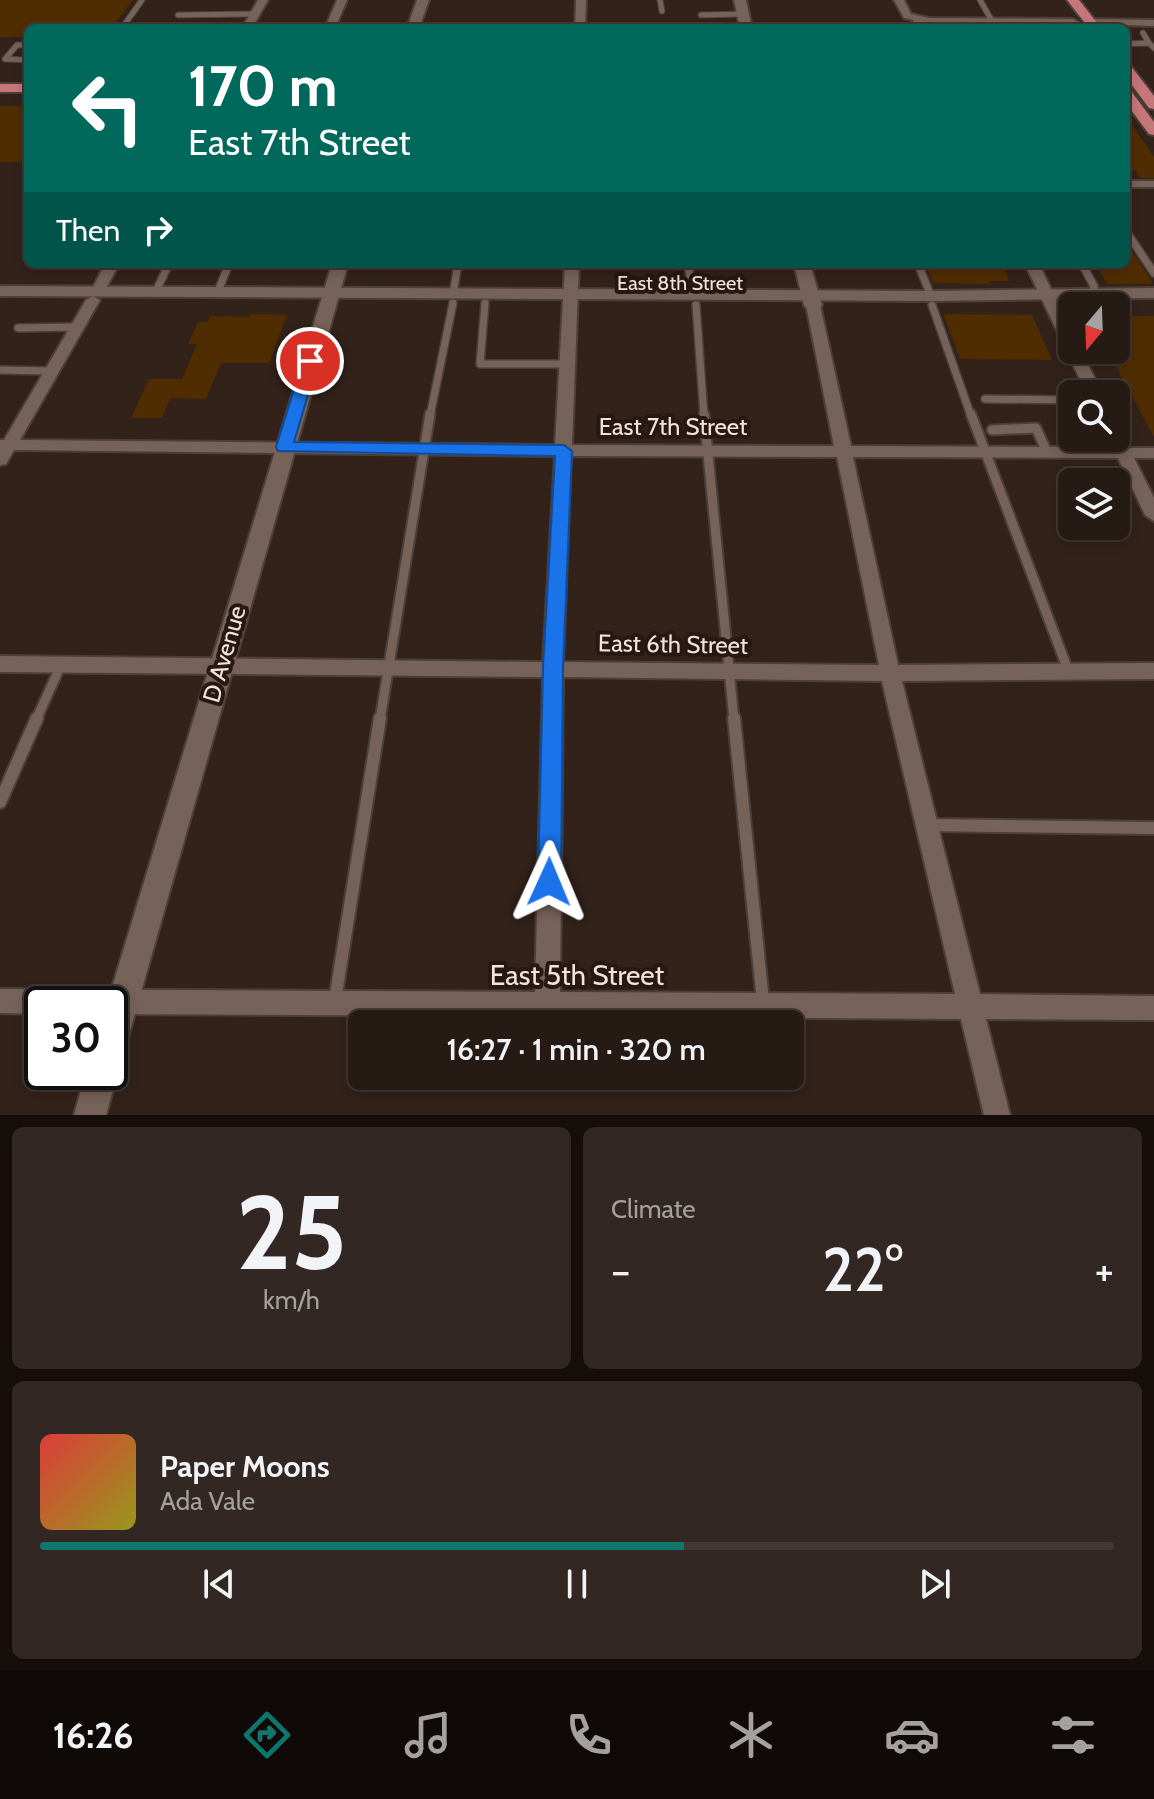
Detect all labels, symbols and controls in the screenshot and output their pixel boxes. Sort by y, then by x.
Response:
text: 170 m [188,52,338,120]
icon: left [56,56,160,160]
text: East 7th Street [188,120,411,164]
icon: right [136,208,180,252]
text: Then [56,212,120,249]
street label: East 8th Street [617,271,743,295]
north arrow [1058,292,1130,364]
map controls [1058,292,1130,540]
pin [276,327,344,395]
icon: arrive [288,339,332,383]
button: search [1058,380,1130,452]
street label: East 7th Street [599,412,747,441]
button: layers [1058,468,1130,540]
street label: D Avenue [196,602,252,706]
street label: East 6th Street [598,628,748,660]
position arrow [507,840,591,924]
street label: East 5th Street [490,958,664,992]
speed limit sign: 30 [24,986,128,1090]
text: 16:27 · 1 min · 320 m [446,1031,706,1068]
text: 25 [236,1169,347,1295]
text: Climate [611,1193,696,1225]
text: 22° [822,1233,903,1306]
text: − [611,1244,630,1297]
text: + [1095,1244,1114,1297]
text: km/h [263,1284,320,1316]
text: Paper Moons [160,1448,330,1485]
text: Ada Vale [160,1485,255,1517]
icon: previous [197,1562,241,1606]
icon: pause [555,1562,599,1606]
icon: next [913,1562,957,1606]
icon: directions [239,1707,295,1763]
icon: music [400,1707,456,1763]
icon: phone [561,1707,617,1763]
icon: climate [723,1707,779,1763]
icon: car [884,1707,940,1763]
icon: filters [1045,1707,1101,1763]
text: 16:26 [53,1713,133,1757]

